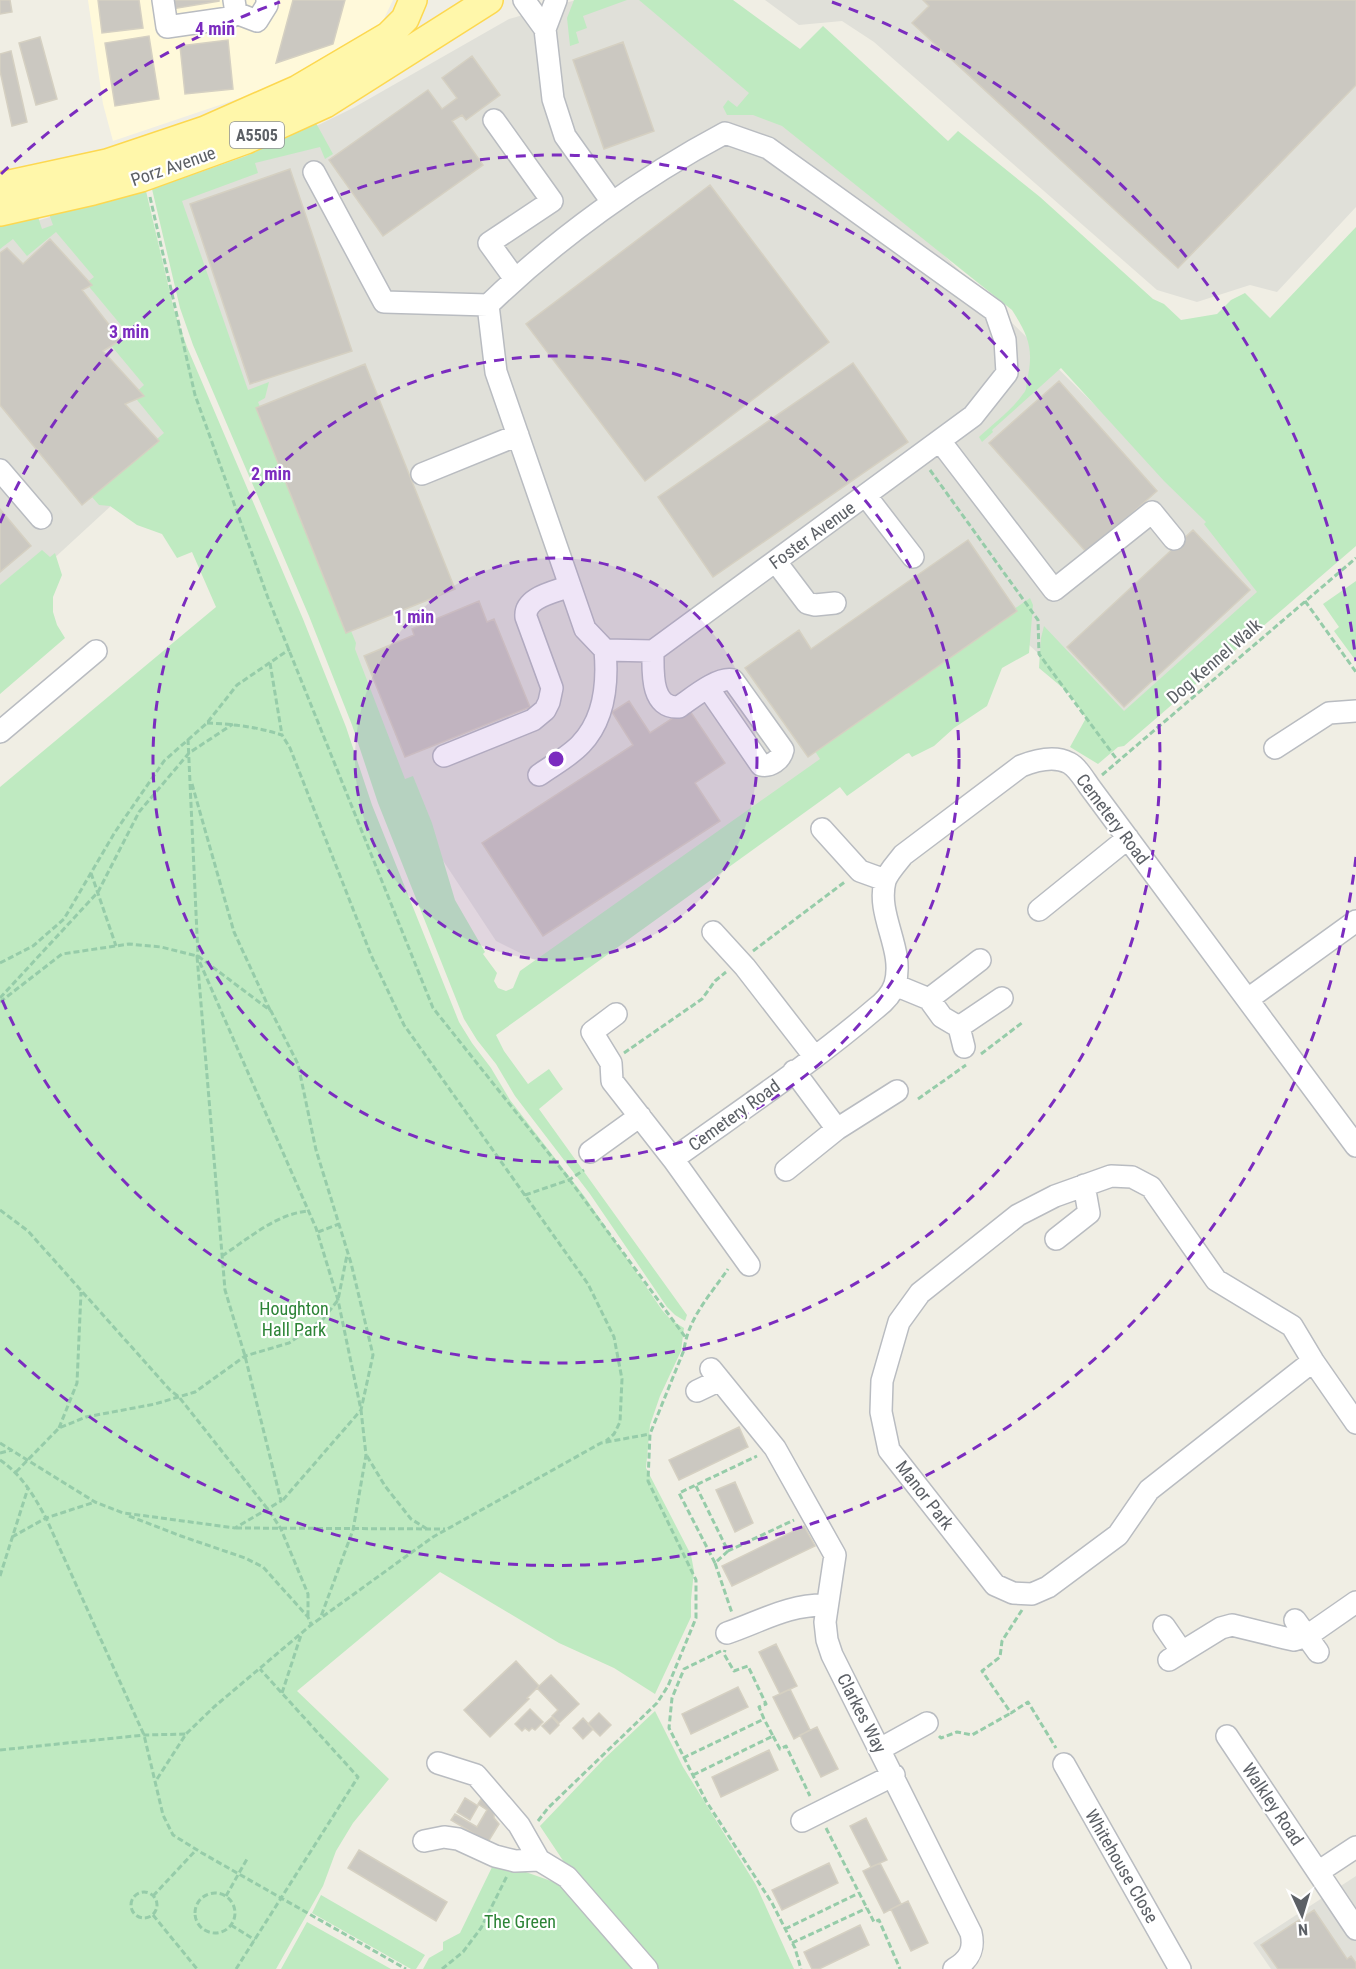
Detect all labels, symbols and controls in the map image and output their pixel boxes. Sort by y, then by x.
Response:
text: 4 min [195,18,235,39]
road number: A5505 [230,122,284,148]
street label: Porz Avenue [128,142,218,190]
text: 3 min [109,321,149,342]
text: 2 min [251,463,291,484]
street label: Foster Avenue [765,497,859,573]
text: 1 min [394,606,434,627]
street label: Dog Kennel Walk [1162,614,1266,708]
centre of rings [546,749,566,769]
street label: Cemetery Road [1072,770,1154,868]
street label: Cemetery Road [684,1075,784,1155]
park label: Houghton Hall Park [259,1298,329,1340]
street label: Manor Park [892,1456,958,1534]
street label: Clarkes Way [833,1670,891,1757]
street label: Walkley Road [1238,1759,1308,1849]
street label: Whitehouse Close [1081,1806,1163,1926]
north arrow [1272,1885,1332,1945]
park label: The Green [484,1911,556,1932]
text: N [1297,1920,1309,1939]

